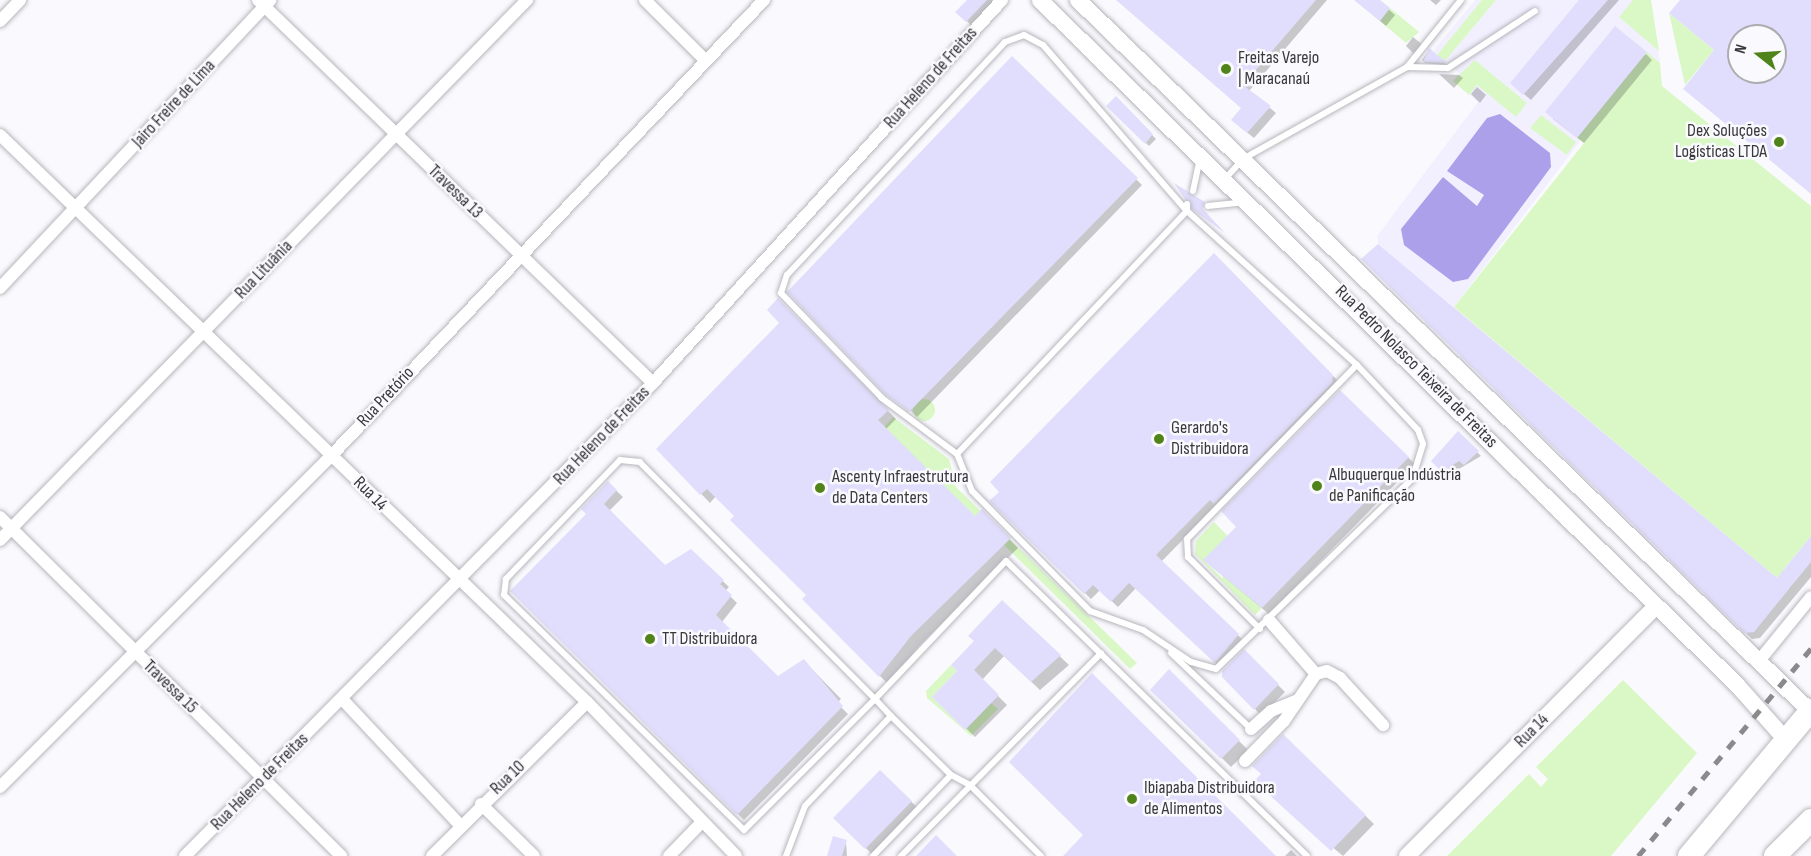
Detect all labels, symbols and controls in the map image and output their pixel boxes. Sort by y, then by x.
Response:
street label: Rua Heleno de Freitas [880,23,982,133]
north arrow [1727,24,1787,84]
text: N [1731,42,1752,56]
place label: Freitas Varejo | Maracanaú [1238,48,1319,90]
street label: Jairo Freire de Lima [128,55,220,153]
marker: Freitas Varejo | Maracanaú [1219,62,1233,76]
place label: Dex Soluções Logísticas LTDA [1675,121,1767,164]
marker: Dex Soluções Logísticas LTDA [1772,135,1786,149]
street label: Travessa 13 [423,161,487,223]
street label: Rua Lituânia [231,236,297,304]
street label: Rua Pedro Nolasco Teixeira de Freitas [1330,281,1502,453]
street label: Rua Pretório [353,363,419,431]
street label: Rua Heleno de Freitas [549,382,655,490]
place label: Gerardo's Distribuidora [1171,418,1249,460]
marker: Gerardo's Distribuidora [1152,432,1166,446]
place label: Albuquerque Indústria de Panificação [1329,465,1461,508]
place label: Ascenty Infraestrutura de Data Centers [832,467,969,510]
street label: Rua 14 [348,472,392,516]
marker: Albuquerque Indústria de Panificação [1310,479,1324,493]
marker: Ascenty Infraestrutura de Data Centers [813,481,827,495]
place label: TT Distribuidora [662,628,757,650]
marker: TT Distribuidora [643,632,657,646]
street label: Travessa 15 [138,656,202,718]
street label: Rua 14 [1510,709,1554,753]
street label: Rua Heleno de Freitas [207,729,313,835]
street label: Rua 10 [486,756,530,800]
place label: Ibiapaba Distribuidora de Alimentos [1144,778,1275,820]
marker: Ibiapaba Distribuidora de Alimentos [1125,792,1139,806]

